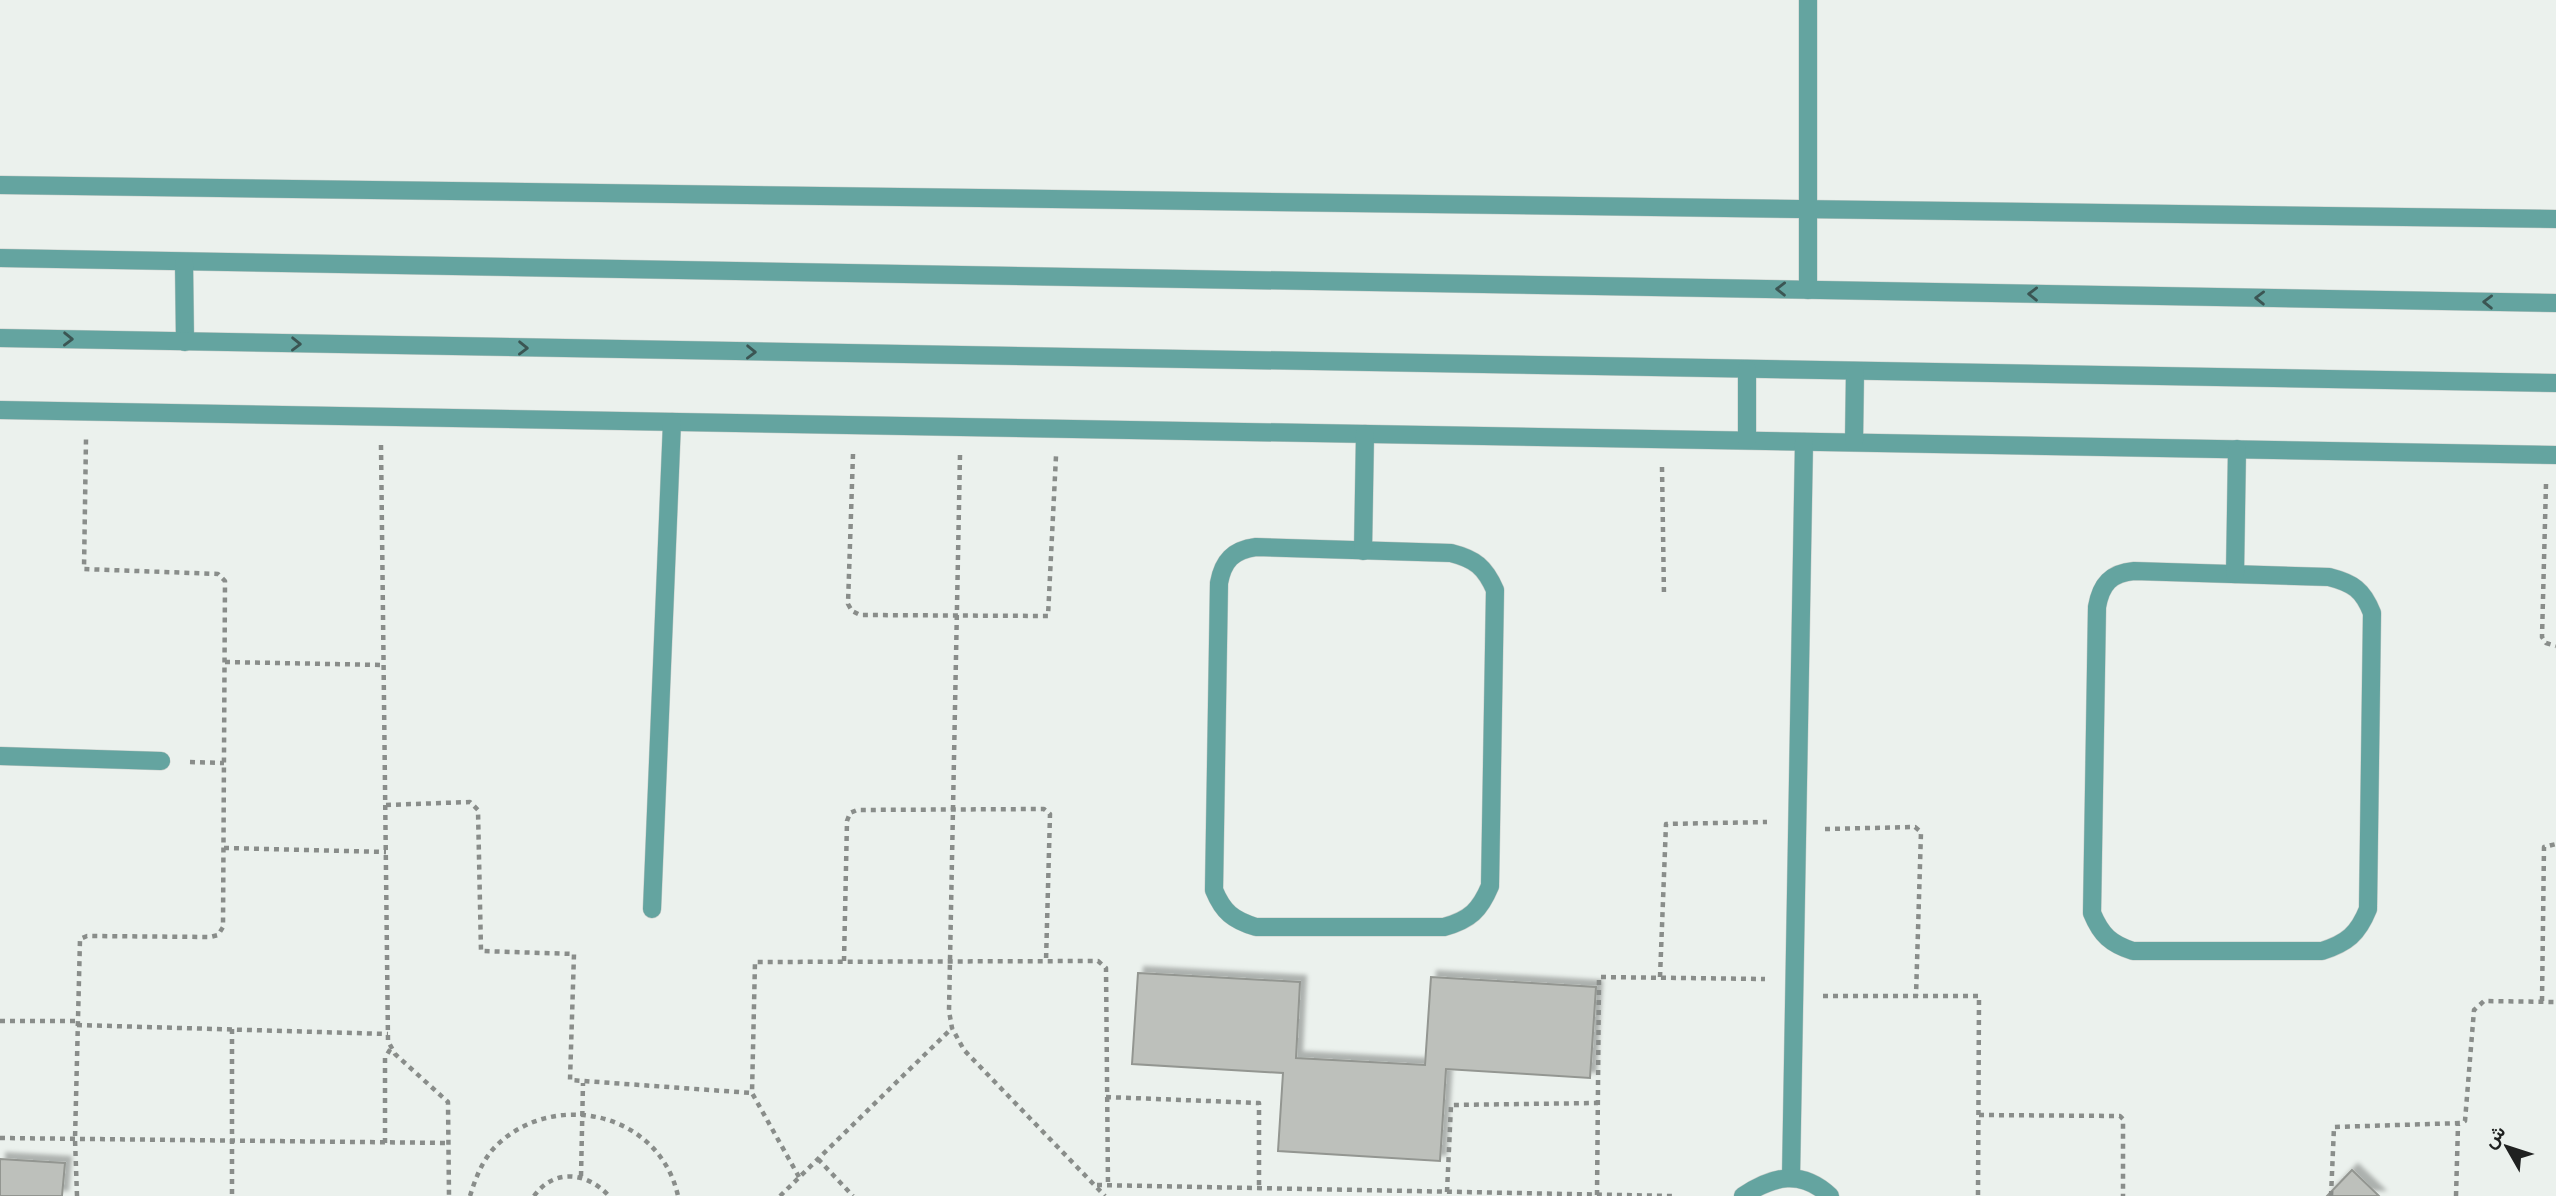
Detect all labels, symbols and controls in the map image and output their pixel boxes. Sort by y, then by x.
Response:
one-way arrow [1775,282,1786,297]
one-way arrow [2027,286,2038,302]
one-way arrow [2255,290,2265,306]
one-way arrow [2482,294,2493,310]
one-way arrow [63,332,74,347]
one-way arrow [291,336,301,352]
one-way arrow [518,340,529,356]
one-way arrow [746,344,756,360]
north arrow [2472,1112,2542,1182]
text: ش [2478,1120,2510,1153]

